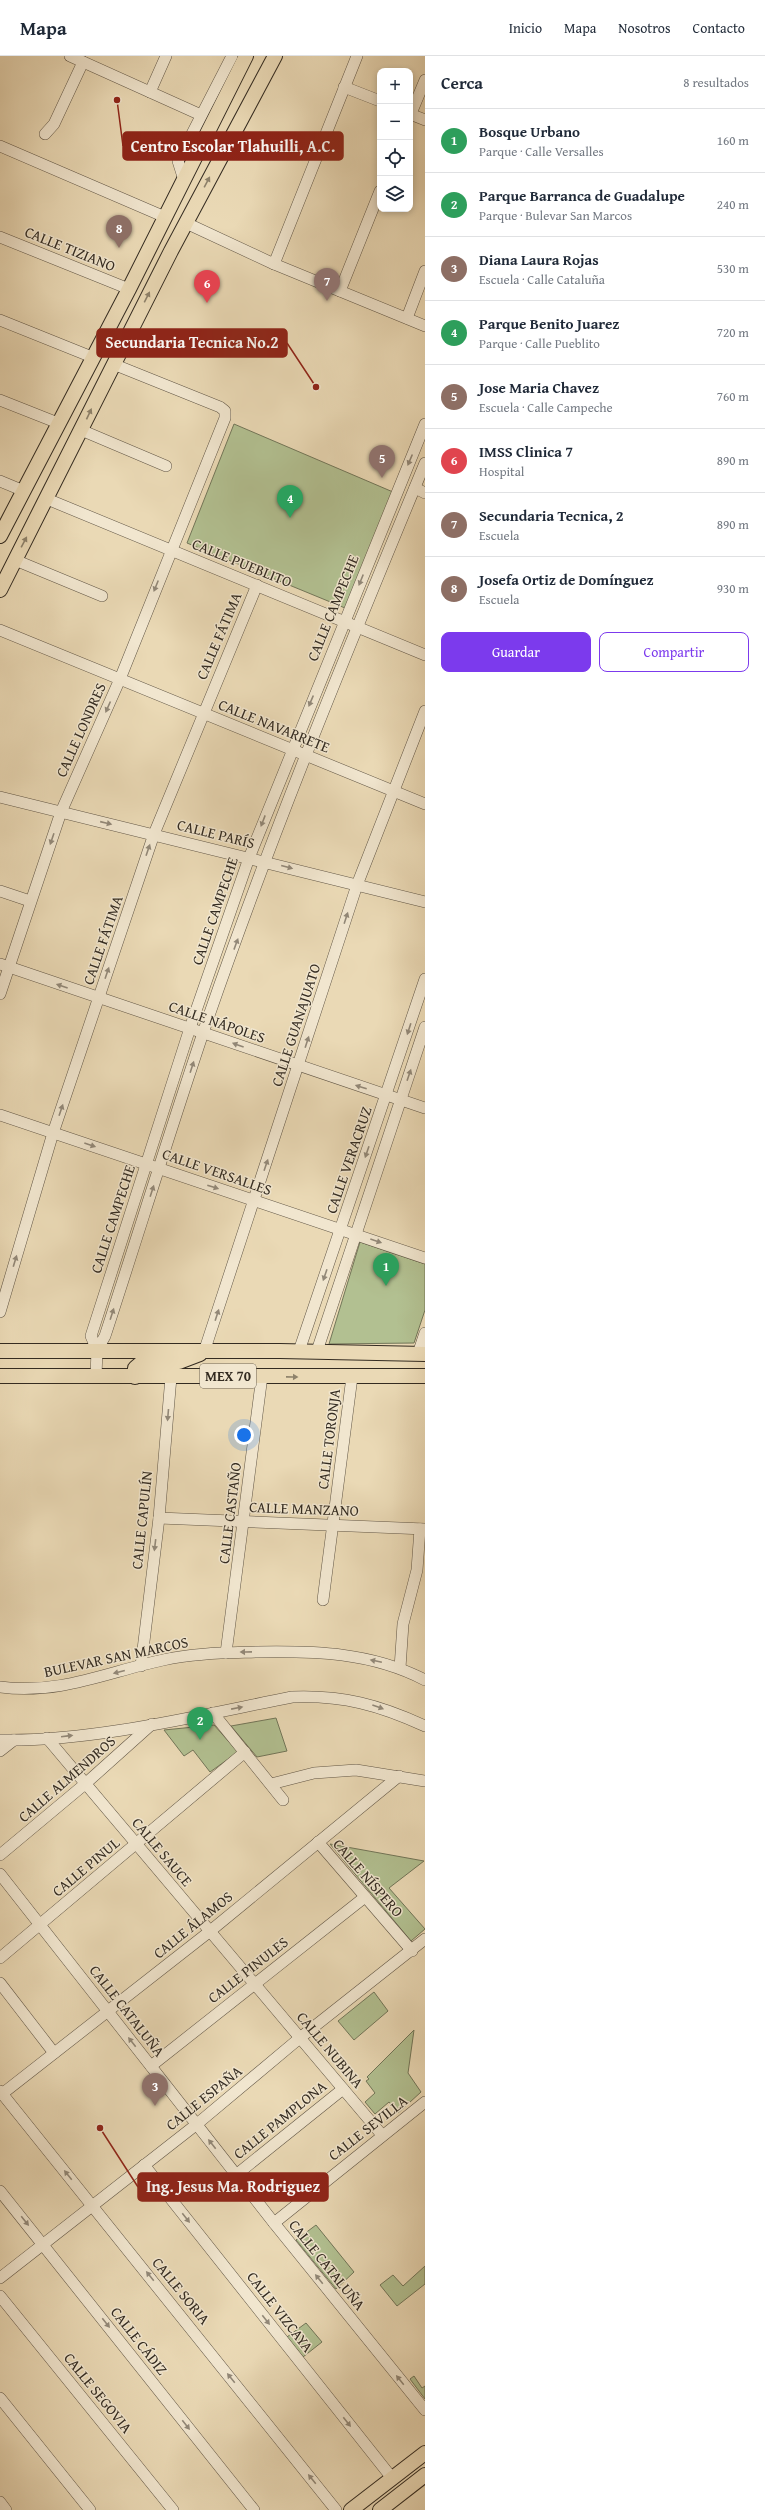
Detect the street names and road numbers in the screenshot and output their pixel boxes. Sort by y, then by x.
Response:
street label: CALLE TIZIANO [22,221,119,276]
street label: CALLE PUEBLITO [189,533,295,592]
street label: CALLE CAMPECHE [302,551,364,664]
street label: CALLE FÁTIMA [191,589,246,683]
street label: CALLE LONDRES [50,679,111,780]
street label: CALLE NAVARRETE [215,694,333,758]
street label: CALLE PARÍS [175,814,257,853]
street label: CALLE CAMPECHE [186,854,243,968]
street label: CALLE FÁTIMA [77,892,128,987]
street label: CALLE GUANAJUATO [266,961,325,1089]
street label: CALLE NÁPOLES [166,995,268,1048]
street label: CALLE VERACRUZ [320,1103,377,1216]
street label: CALLE VERSALLES [160,1143,275,1200]
street label: CALLE CAMPECHE [85,1162,140,1276]
road number: MEX 70 [200,1364,256,1388]
street label: CALLE TORONJA [312,1387,345,1490]
street label: CALLE CASTAÑO [213,1461,246,1565]
street label: CALLE CAPULÍN [126,1470,157,1570]
street label: CALLE MANZANO [249,1496,359,1521]
street label: BULEVAR SAN MARCOS [42,1631,190,1682]
street label: CALLE ALMENDROS [14,1730,120,1827]
street label: CALLE SAUCE [127,1813,198,1891]
street label: CALLE PINUL [48,1832,124,1901]
street label: CALLE NÍSPERO [328,1834,408,1921]
street label: CALLE ÁLAMOS [149,1886,237,1963]
street label: CALLE PINULES [203,1931,292,2008]
street label: CALLE CATALUÑA [85,1960,170,2061]
street label: CALLE NUBINA [292,2007,369,2092]
street label: CALLE ESPAÑA [161,2060,246,2135]
street label: CALLE PAMPLONA [229,2075,331,2164]
street label: CALLE SEVILLA [324,2090,412,2165]
street label: CALLE CATALUÑA [284,2215,371,2314]
street label: CALLE SORIA [148,2253,215,2329]
street label: CALLE VIZCAYA [242,2267,319,2356]
street label: CALLE CÁDIZ [106,2302,173,2379]
street label: CALLE SEGOVIA [59,2348,137,2437]

